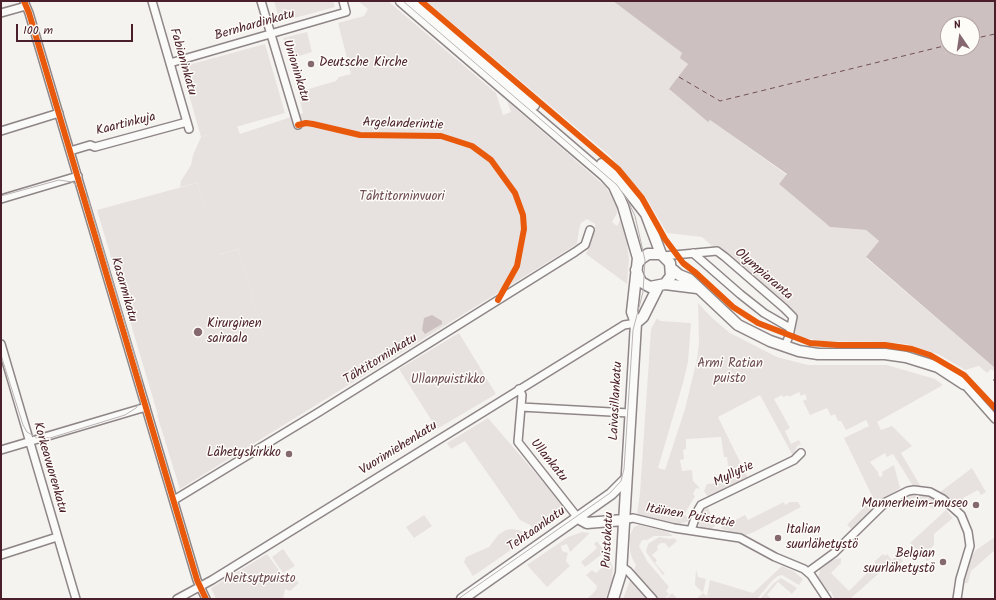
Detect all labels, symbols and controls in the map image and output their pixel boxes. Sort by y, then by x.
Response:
street label: Bernhardinkatu [213,7,297,45]
scale bar [18,16,135,42]
north arrow [940,16,980,56]
text: N [952,16,963,35]
text: 100 m [23,21,53,40]
street label: Fabianinkatu [165,27,199,97]
street label: Unioninkatu [278,38,312,104]
place label: Deutsche Kirche [319,56,408,72]
marker: Deutsche Kirche [306,59,316,69]
street label: Kaartinkuja [95,110,157,140]
street label: Argelanderintie [362,116,444,134]
park label: Tähtitorninvuori [359,190,445,206]
street label: Olympiaranta [731,246,795,304]
street label: Kasarmikatu [106,256,140,324]
place label: Kirurginen sairaala [207,317,262,348]
marker: Kirurginen sairaala [192,326,204,338]
street label: Tähtitorninkatu [341,331,421,389]
park label: Armi Ratian puisto [697,357,763,388]
street label: Laivasillankatu [607,361,627,441]
park label: Ullanpuistikko [411,373,485,389]
street label: Vuorimiehenkatu [357,419,441,479]
street label: Korkeavuorenkatu [29,421,69,515]
street label: Ullankatu [526,436,570,486]
place label: Lähetyskirkko [207,446,281,462]
marker: Lähetyskirkko [284,449,294,459]
street label: Myllytie [711,459,757,491]
place label: Mannerheim-museo [862,497,968,513]
marker: Mannerheim-museo [971,500,981,510]
street label: Itäinen Puistotie [644,501,736,533]
street label: Tehtaankatu [505,504,569,556]
street label: Puistokatu [600,511,618,569]
place label: Italian suurlähetystö [786,523,858,554]
marker: Italian suurlähetystö [773,533,783,543]
place label: Belgian suurlähetystö [863,547,935,578]
marker: Belgian suurlähetystö [938,557,948,567]
park label: Neitsytpuisto [224,572,296,588]

